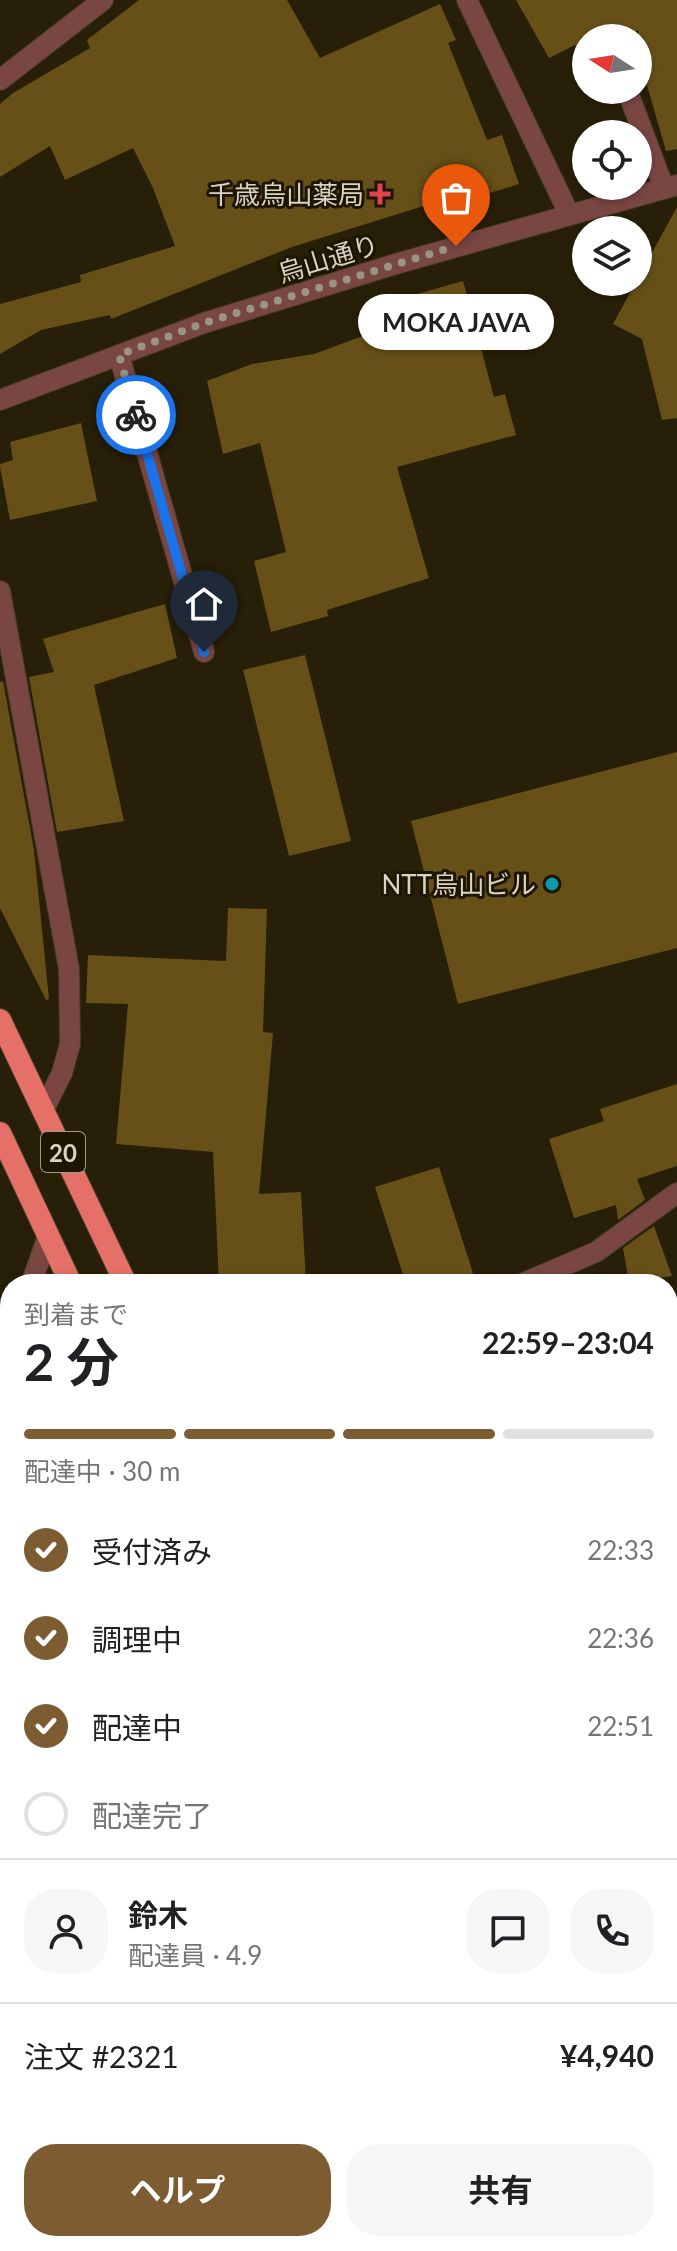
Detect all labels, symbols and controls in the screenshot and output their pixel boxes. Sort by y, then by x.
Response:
north arrow [572,24,652,104]
map controls [572,24,652,296]
button: locate [572,120,652,200]
pin [422,164,490,246]
icon: bag [434,176,478,220]
place label: 千歳烏山薬局 [208,178,364,210]
marker: 千歳烏山薬局 [371,185,389,203]
button: layers [572,216,652,296]
street label: 烏山通り [274,227,382,289]
callout: MOKA JAVA [358,294,554,350]
text: MOKA JAVA [382,306,530,338]
courier [96,375,176,455]
icon: bike [114,393,158,437]
pin [170,570,238,652]
icon: home [182,582,226,626]
place label: NTT烏山ビル [381,868,536,900]
marker: NTT烏山ビル [543,875,561,893]
road number: 20 [41,1132,85,1172]
text: 到着まで [24,1298,128,1330]
text: 22:59–23:04 [482,1324,654,1360]
text: 2 分 [24,1330,119,1392]
text: 配達中 · 30 m [24,1455,180,1487]
icon: check [24,1528,68,1572]
text: 受付済み [92,1533,212,1569]
text: 22:33 [587,1534,654,1566]
icon: check [24,1616,68,1660]
text: 調理中 [92,1621,182,1657]
text: 22:36 [587,1622,654,1654]
icon: check [24,1704,68,1748]
text: 配達中 [92,1709,182,1745]
text: 22:51 [587,1710,654,1742]
text: 配達完了 [92,1797,212,1833]
button: person [24,1889,108,1973]
button: chat [466,1889,550,1973]
button: phone [570,1889,654,1973]
text: 鈴木 [128,1896,188,1932]
text: 配達員 · 4.9 [128,1939,262,1971]
text: ¥4,940 [560,2037,654,2073]
text: 注文 #2321 [24,2038,179,2074]
button: ヘルプ [24,2144,331,2236]
button: 共有 [347,2144,654,2236]

